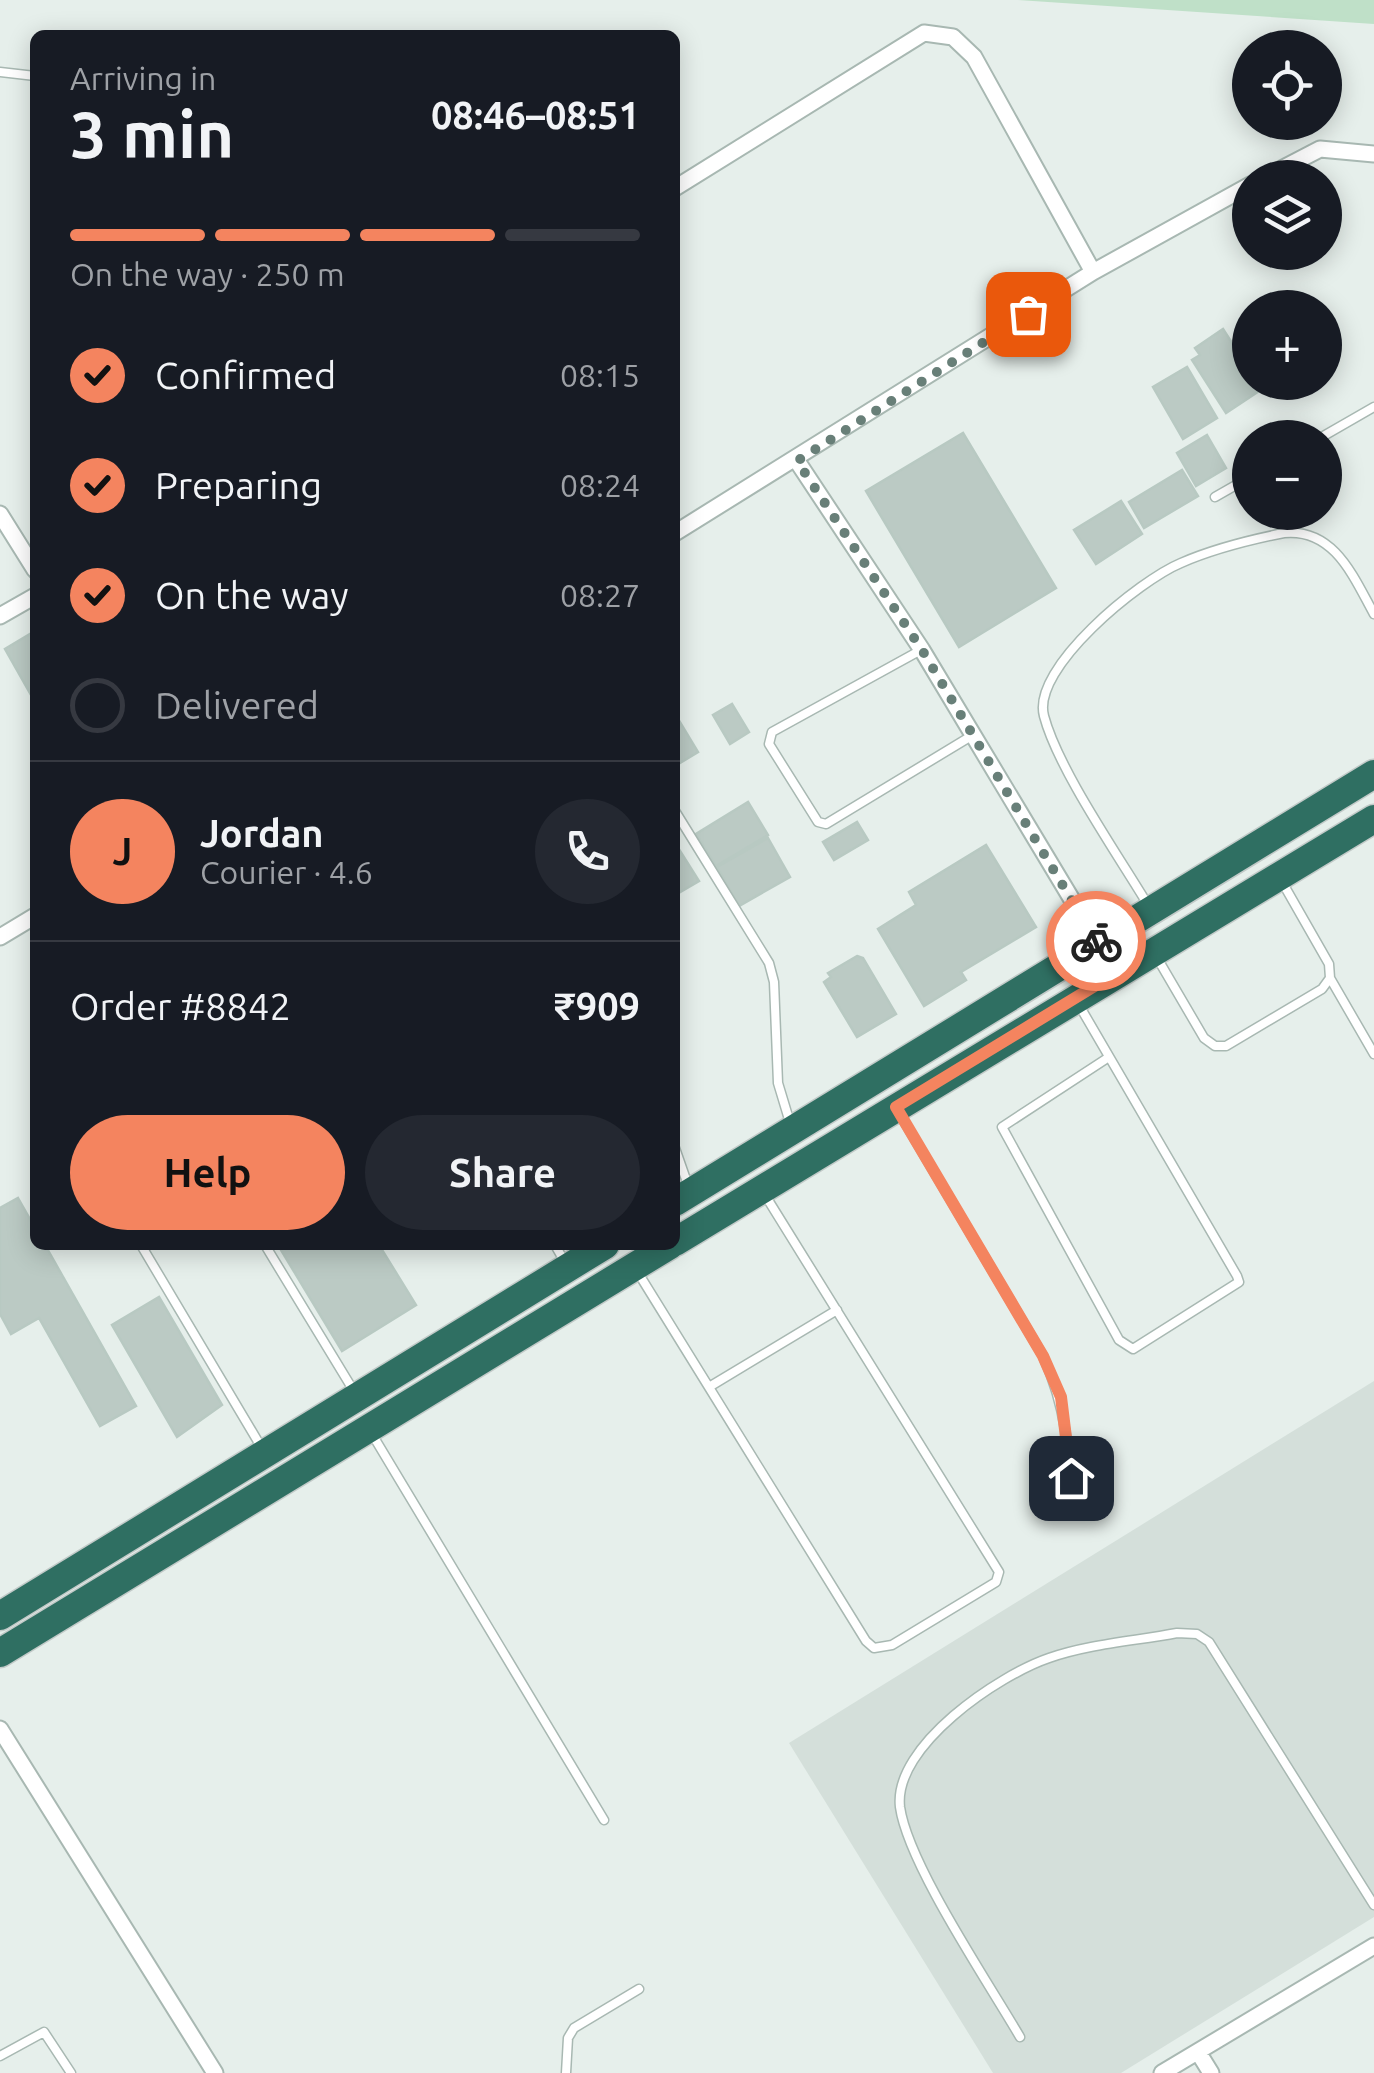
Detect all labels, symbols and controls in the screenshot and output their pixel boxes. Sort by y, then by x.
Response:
map controls [1232,30,1342,530]
button: locate [1232,30,1342,140]
text: Arriving in [70,60,216,96]
text: 08:46–08:51 [431,94,640,136]
text: 3 min [70,97,234,170]
button: layers [1232,160,1342,270]
text: On the way · 250 m [70,256,345,292]
pin [986,272,1071,357]
icon: bag [1001,287,1056,342]
button: + [1232,290,1342,400]
icon: check [70,348,125,403]
text: Confirmed [155,354,336,396]
text: 08:15 [560,357,640,393]
button: − [1232,420,1342,530]
icon: check [70,458,125,513]
text: Preparing [155,464,322,506]
text: 08:24 [560,467,640,503]
icon: check [70,568,125,623]
text: On the way [155,574,348,616]
text: 08:27 [560,577,640,613]
text: Delivered [155,684,319,726]
button: phone [535,799,640,904]
text: Jordan [200,812,324,854]
text: J [113,830,132,872]
text: Courier · 4.6 [200,854,373,890]
courier [1046,891,1146,991]
icon: bike [1069,914,1124,969]
text: Order #8842 [70,985,291,1027]
text: ₹909 [554,985,640,1027]
button: Help [70,1115,345,1230]
button: Share [365,1115,640,1230]
pin [1029,1436,1114,1521]
icon: home [1044,1451,1099,1506]

